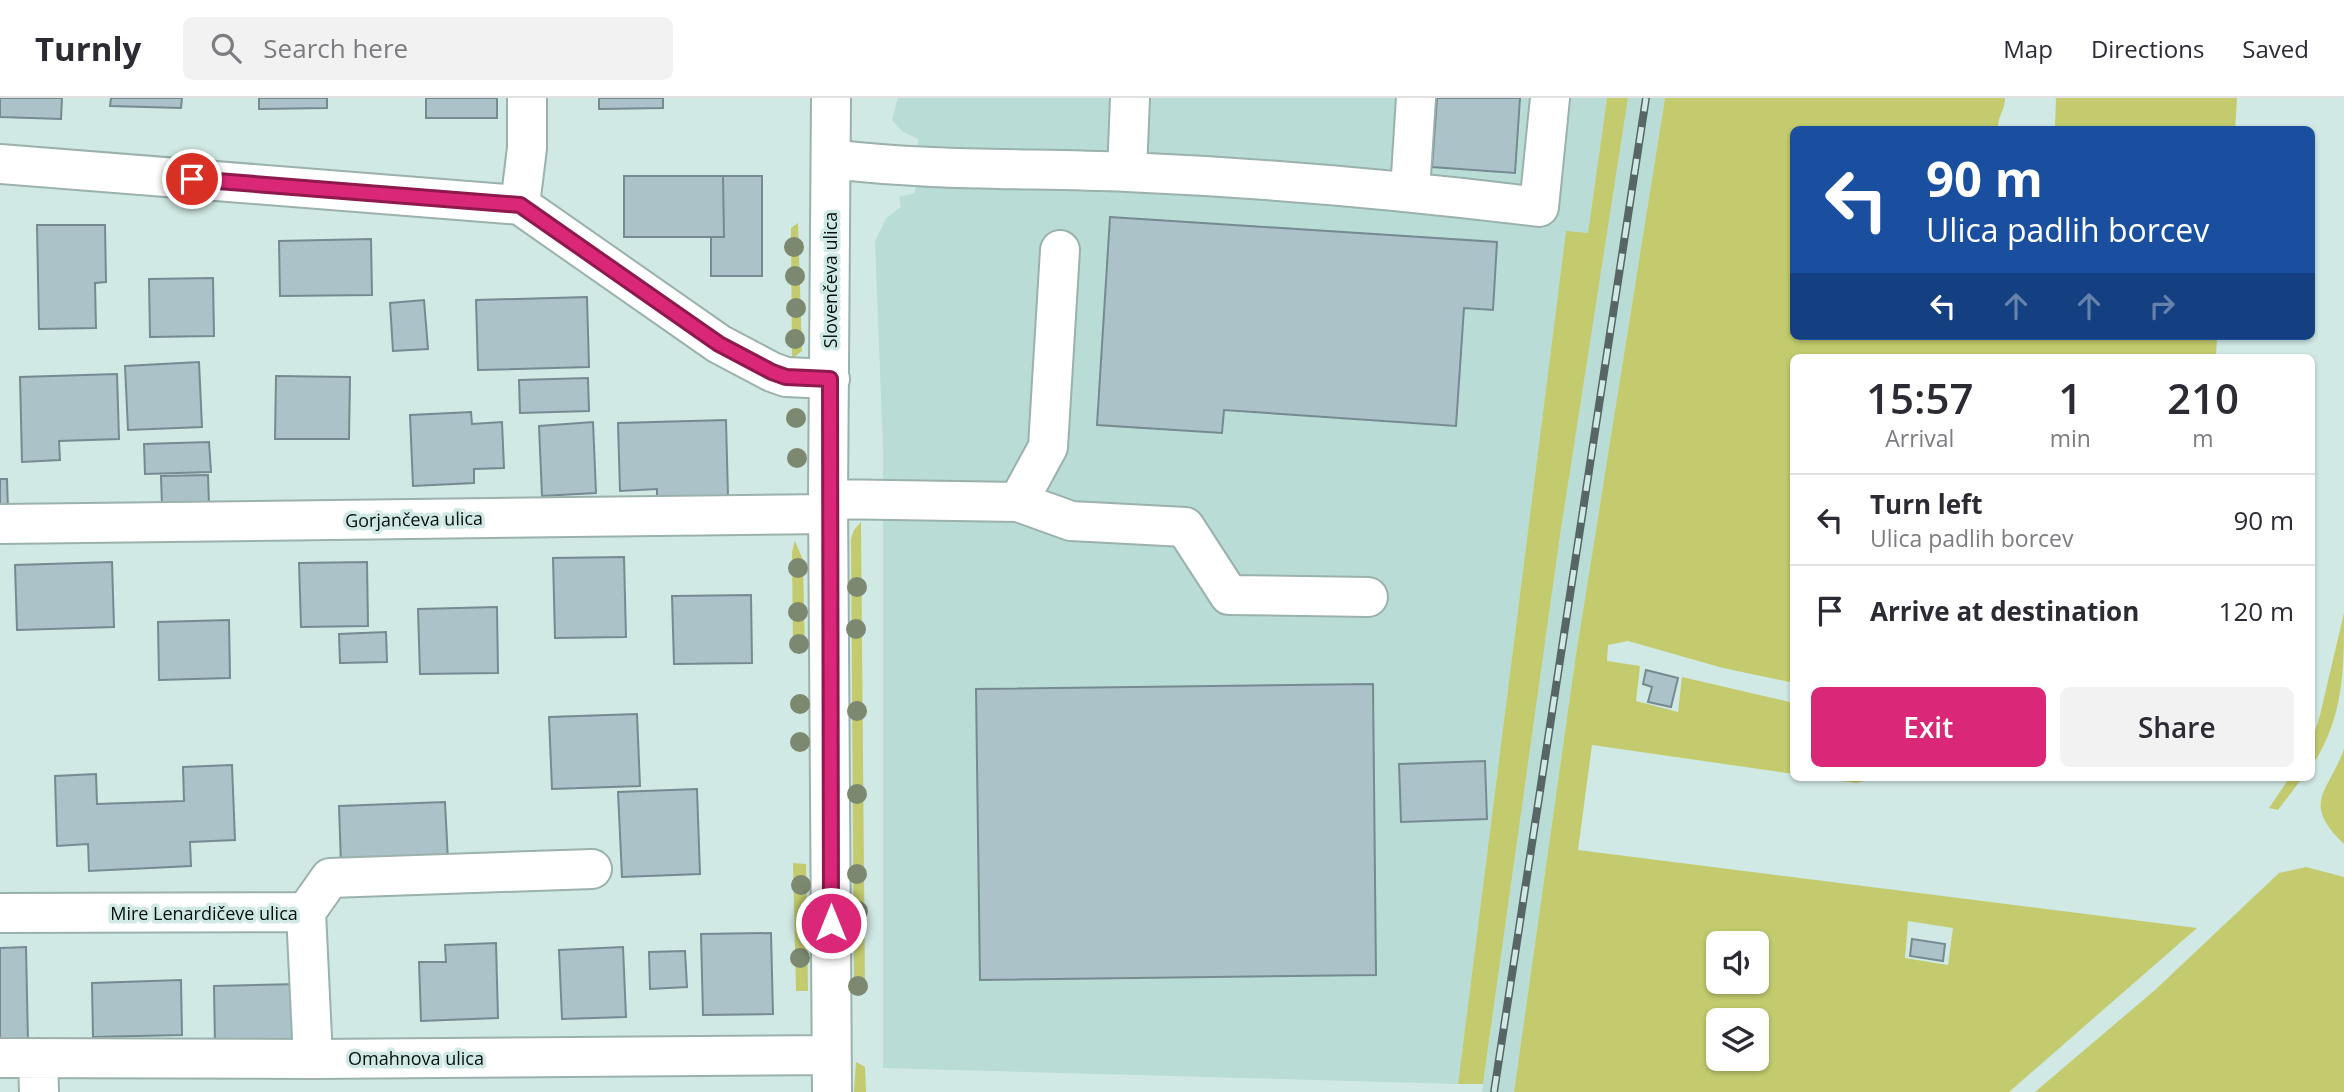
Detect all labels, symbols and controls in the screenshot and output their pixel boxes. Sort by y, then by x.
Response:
search box [183,17,673,80]
text: Turnly [35,26,141,71]
icon: search [207,29,245,67]
text: Search here [263,30,408,66]
text: Map [2003,32,2053,65]
text: Directions [2091,32,2204,65]
text: Saved [2242,32,2309,65]
text: 90 m [1926,145,2043,211]
pin [162,149,222,209]
icon: left [1811,154,1902,245]
icon: arrive [173,160,211,198]
text: Ulica padlih borcev [1926,208,2209,251]
street label: Slovenčeva ulica [818,212,842,348]
icon: left [1924,287,1962,325]
icon: ahead [1997,287,2035,325]
icon: ahead [2070,287,2108,325]
icon: right [2143,287,2181,325]
text: 15:57 [1866,369,1974,426]
text: 1 [2058,369,2082,426]
text: 210 [2167,369,2239,426]
text: Arrival [1885,422,1954,454]
text: min [2050,422,2091,454]
text: m [2192,422,2214,454]
text: Turn left [1870,486,1982,522]
icon: left [1811,501,1849,539]
text: 90 m [2233,502,2294,538]
street label: Gorjančeva ulica [345,506,483,532]
text: Ulica padlih borcev [1870,522,2074,554]
icon: arrive [1811,592,1849,630]
text: Arrive at destination [1870,593,2139,629]
text: 120 m [2219,593,2294,629]
button: Exit [1811,687,2046,767]
button: Share [2060,687,2294,767]
position arrow [794,886,868,960]
street label: Mire Lenardičeve ulica [110,901,298,925]
map controls [1706,931,1769,1071]
button: sound [1706,931,1769,994]
button: layers [1706,1008,1769,1071]
street label: Omahnova ulica [348,1046,484,1070]

